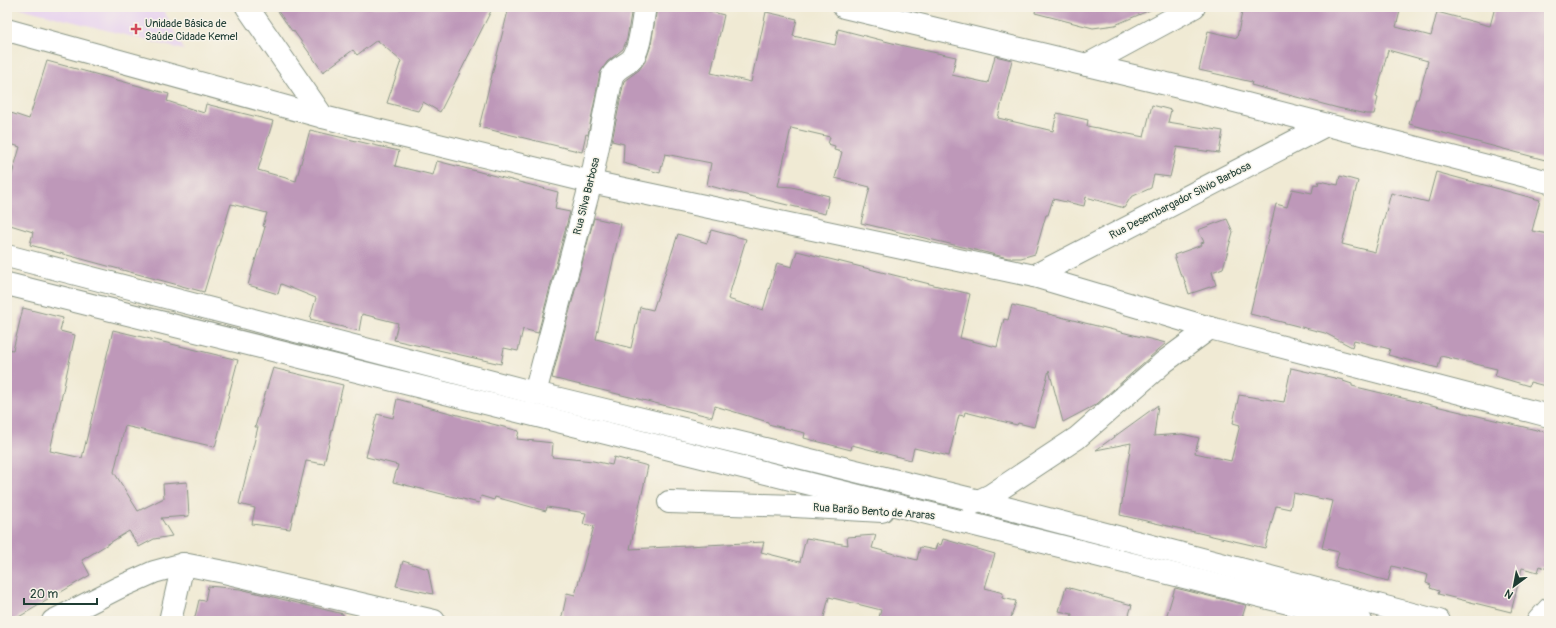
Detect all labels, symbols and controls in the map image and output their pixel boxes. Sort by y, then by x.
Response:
place label: Unidade Básica de Saúde Cidade Kemel [145,17,238,43]
marker: Unidade Básica de Saúde Cidade Kemel [130,23,142,35]
street label: Rua Silva Barbosa [571,156,602,236]
street label: Rua Desembargador Silvio Barbosa [1107,159,1253,242]
street label: Rua Barão Bento de Araras [812,501,936,522]
north arrow [1494,566,1534,606]
scale bar [24,580,97,606]
text: N [1502,586,1516,602]
text: 20 m [30,587,59,602]

